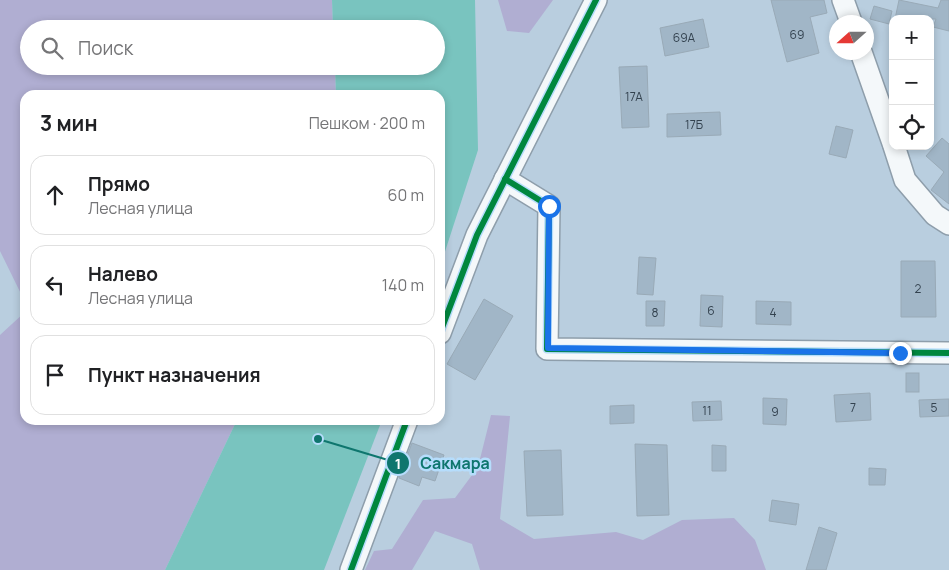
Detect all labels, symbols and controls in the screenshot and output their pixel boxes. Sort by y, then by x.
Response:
north arrow [829,15,874,60]
map controls [889,15,934,150]
button: + [889,15,934,60]
search box [20,20,445,75]
house number: 69 [790,26,804,43]
house number: 69А [673,29,696,46]
icon: search [38,34,66,62]
text: Поиск [78,35,133,61]
button: − [889,60,934,105]
house number: 17А [625,88,643,105]
button: locate [889,105,934,150]
text: 3 мин [40,109,97,137]
text: Пешком · 200 m [309,112,425,134]
house number: 17Б [685,116,703,133]
text: Прямо [88,171,150,197]
icon: ahead [41,181,69,209]
text: 60 m [388,184,424,206]
route start [538,195,561,218]
text: Лесная улица [88,197,193,219]
text: Налево [88,261,158,287]
icon: left [41,271,69,299]
text: 140 m [382,274,424,296]
house number: 2 [915,280,922,297]
text: Лесная улица [88,287,193,309]
house number: 6 [707,302,715,319]
house number: 8 [652,304,659,321]
house number: 4 [769,304,777,321]
route end [889,342,912,365]
icon: arrive [41,361,69,389]
text: Пункт назначения [88,362,261,388]
house number: 7 [850,399,856,416]
house number: 5 [931,399,938,416]
house number: 11 [702,402,712,419]
house number: 9 [771,403,779,420]
callout: Сакмара [385,448,500,479]
text: Сакмара [420,452,490,474]
text: 1 [395,453,401,474]

